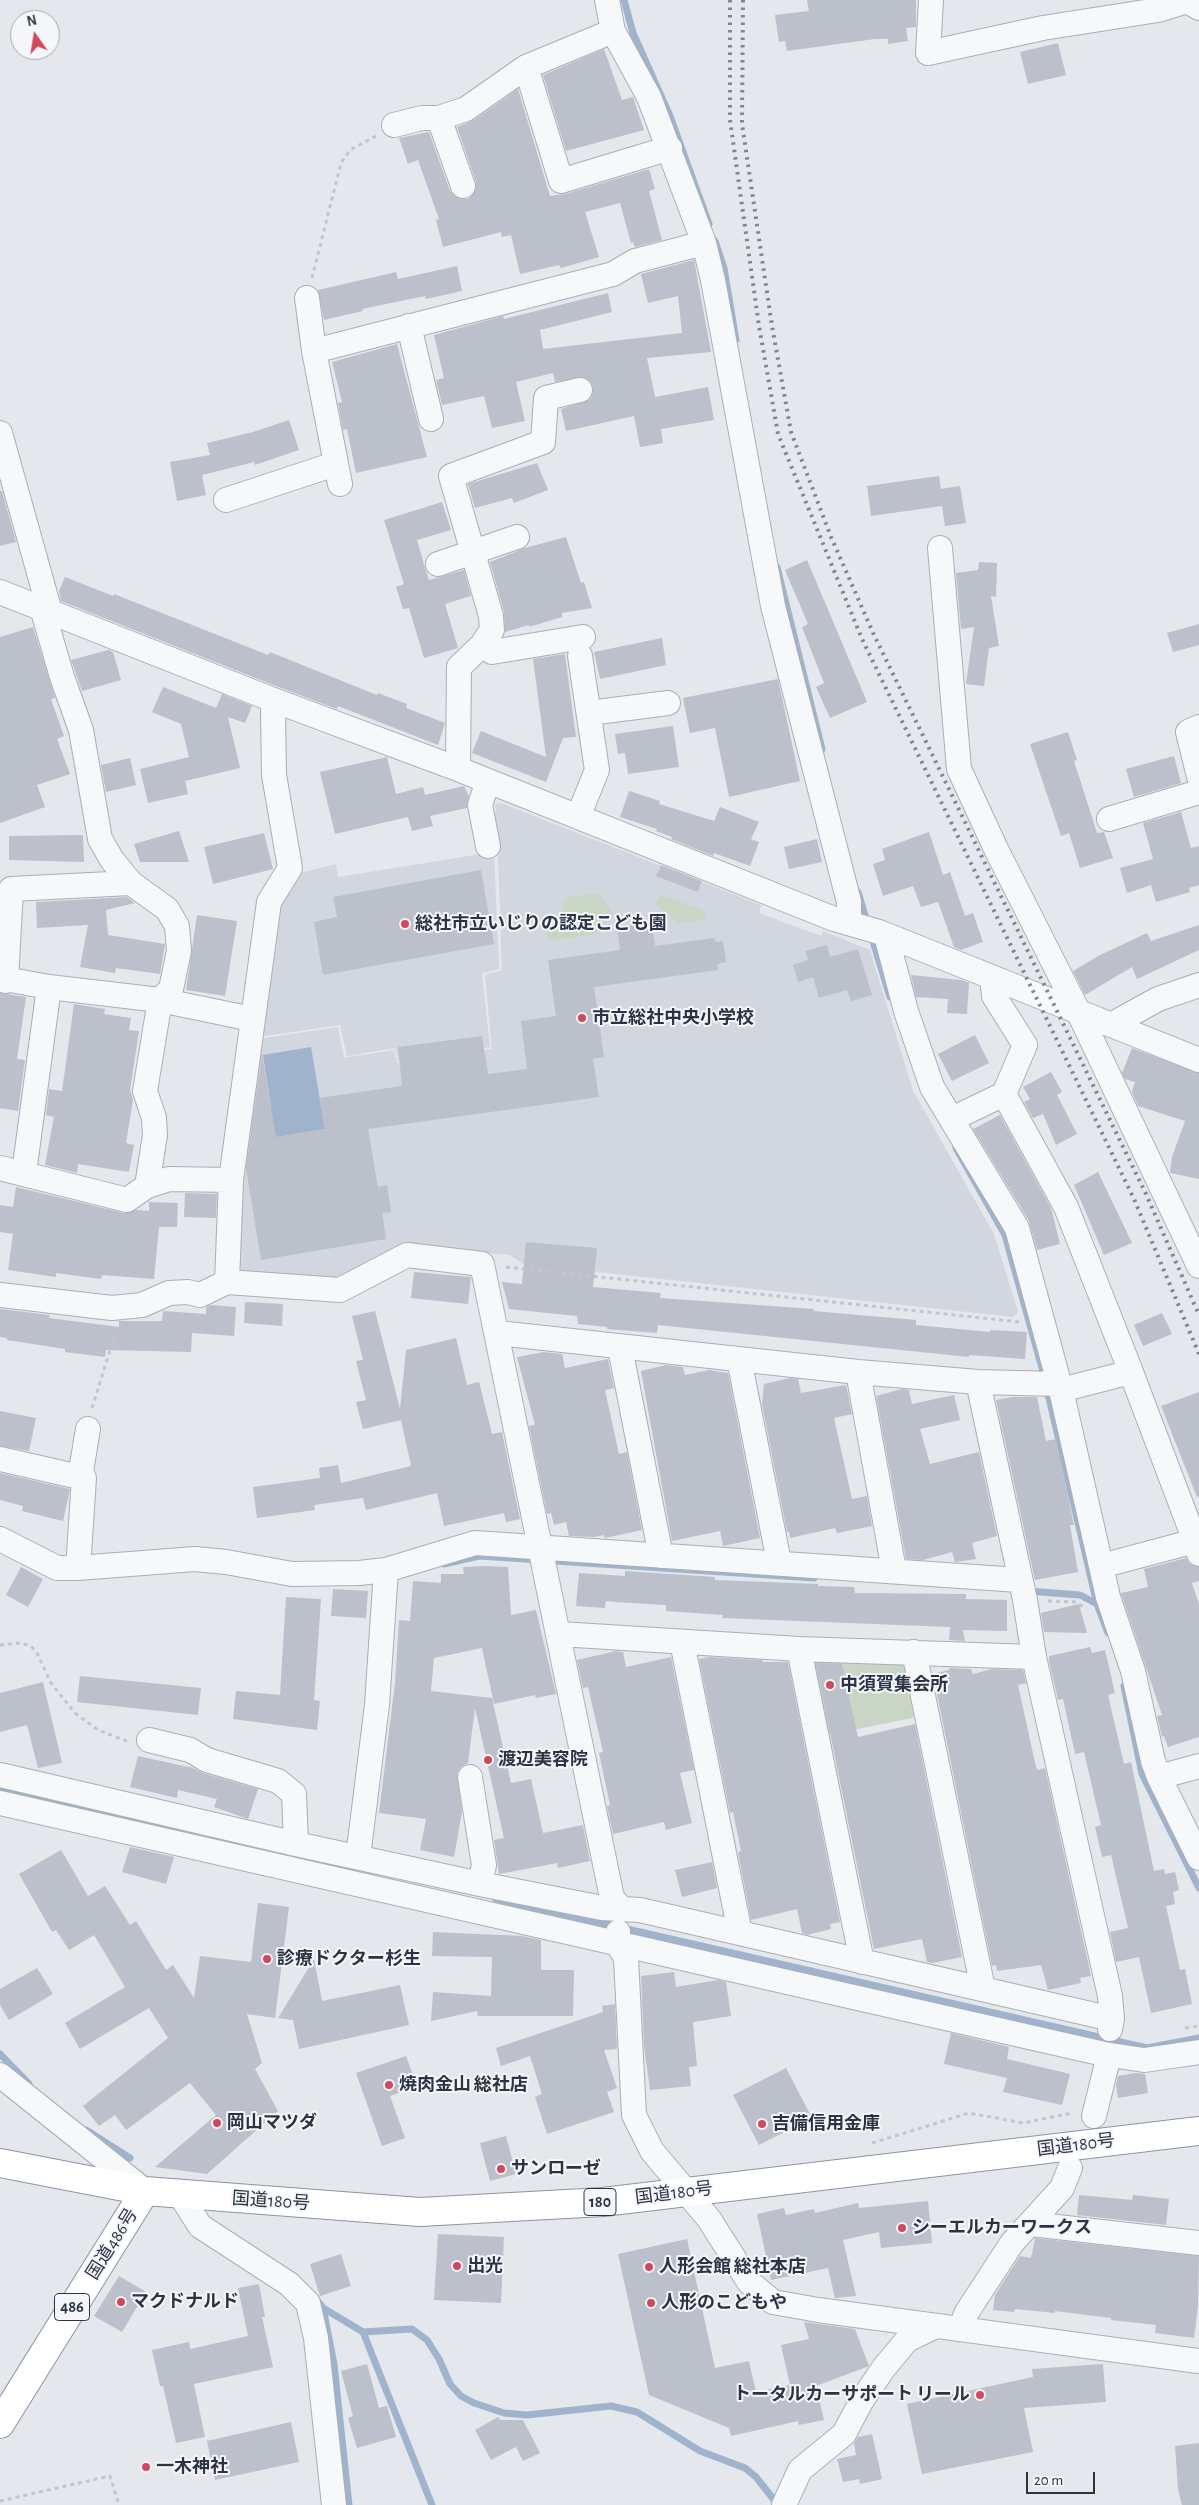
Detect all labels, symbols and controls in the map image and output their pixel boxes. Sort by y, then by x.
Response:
north arrow [10,10,60,60]
text: N [26,13,38,29]
place label: 総社市立いじりの認定こども園 [415,913,667,935]
marker: 総社市立いじりの認定こども園 [399,918,411,930]
place label: 市立総社中央小学校 [592,1007,754,1029]
marker: 市立総社中央小学校 [576,1012,588,1024]
place label: 中須賀集会所 [840,1674,948,1696]
marker: 中須賀集会所 [824,1679,836,1691]
place label: 渡辺美容院 [498,1749,588,1771]
marker: 渡辺美容院 [482,1754,494,1766]
place label: 診療ドクター杉生 [277,1948,421,1970]
marker: 診療ドクター杉生 [261,1953,273,1965]
place label: 焼肉金山 総社店 [399,2074,528,2096]
marker: 焼肉金山 総社店 [383,2079,395,2091]
place label: 岡山マツダ [227,2112,317,2134]
place label: 吉備信用金庫 [772,2113,880,2135]
marker: 岡山マツダ [211,2117,223,2129]
marker: 吉備信用金庫 [756,2118,768,2130]
street label: 国道180号 [1036,2130,1116,2160]
place label: サンローゼ [511,2158,601,2180]
marker: サンローゼ [495,2163,507,2175]
street label: 国道180号 [634,2178,714,2208]
street label: 国道180号 [231,2187,311,2215]
road number: 180 [584,2188,616,2216]
street label: 国道486号 [82,2205,142,2283]
place label: シーエルカーワークス [912,2217,1092,2239]
marker: シーエルカーワークス [896,2222,908,2234]
place label: 出光 [467,2255,503,2277]
place label: 人形会館 総社本店 [659,2256,806,2278]
marker: 出光 [451,2260,463,2272]
marker: 人形会館 総社本店 [643,2261,655,2273]
place label: マクドナルド [131,2291,239,2313]
place label: 人形のこどもや [661,2292,787,2314]
road number: 486 [54,2294,90,2320]
marker: マクドナルド [115,2296,127,2308]
marker: 人形のこどもや [645,2297,657,2309]
place label: トータルカーサポート リール [733,2384,970,2406]
marker: トータルカーサポート リール [974,2389,986,2401]
place label: 一木神社 [156,2456,228,2478]
marker: 一木神社 [140,2461,152,2473]
scale bar [1029,2462,1098,2494]
text: 20 m [1034,2473,1063,2488]

